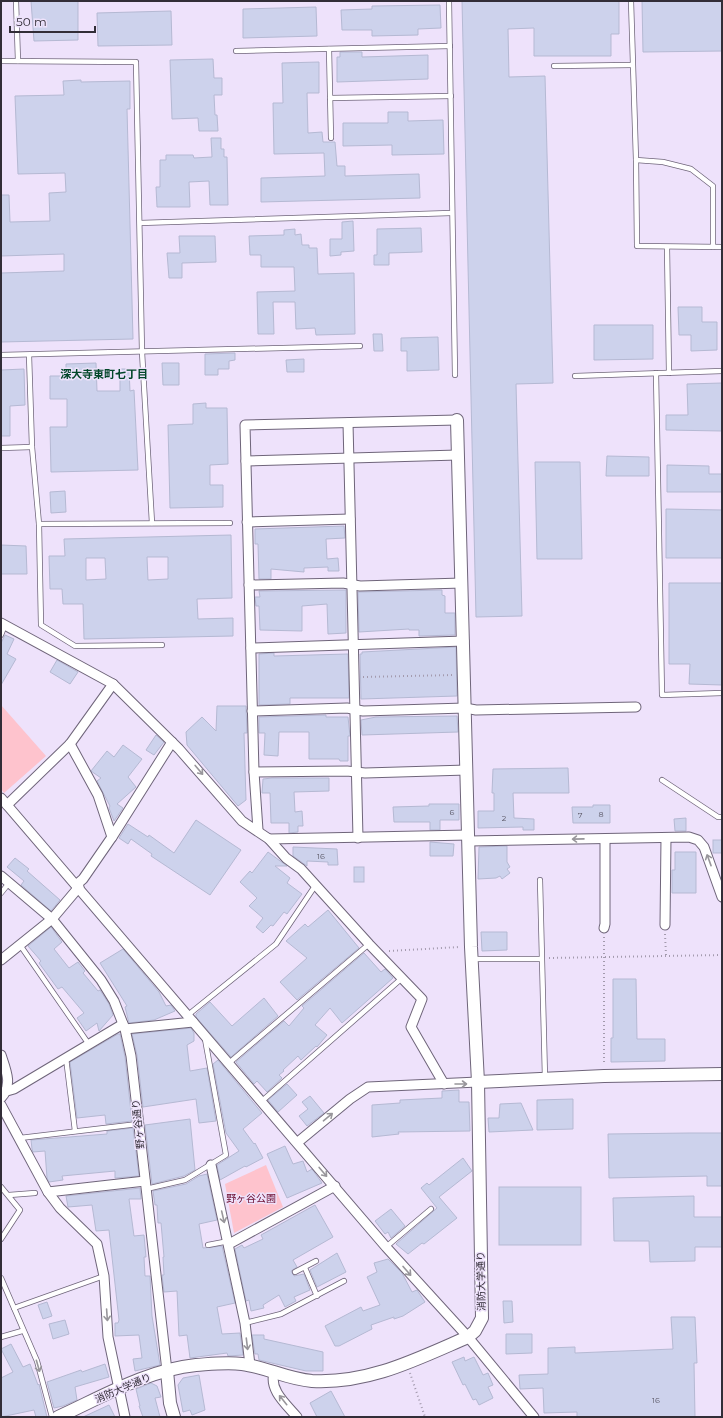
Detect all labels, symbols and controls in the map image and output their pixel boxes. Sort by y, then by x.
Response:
scale bar [10,8,95,34]
text: 50 m [16,14,47,29]
district label: 深大寺東町七丁目 [60,367,148,381]
one-way arrow [194,765,203,776]
house number: 6 [450,807,455,817]
house number: 8 [598,809,604,819]
house number: 7 [578,810,583,820]
house number: 2 [502,813,507,823]
one-way arrow [572,835,585,843]
house number: 16 [317,851,325,861]
one-way arrow [704,854,712,866]
one-way arrow [454,1080,467,1088]
street label: 野ヶ谷通り [129,1098,147,1150]
one-way arrow [323,1113,333,1122]
one-way arrow [319,1167,328,1177]
park label: 野ヶ谷公園 [226,1192,276,1205]
one-way arrow [220,1210,228,1223]
street label: 消防大学通り [474,1251,488,1311]
one-way arrow [403,1266,412,1276]
one-way arrow [103,1308,110,1321]
one-way arrow [243,1337,251,1350]
one-way arrow [35,1359,42,1372]
street label: 消防大学通り [93,1370,153,1406]
one-way arrow [278,1394,287,1405]
house number: 16 [652,1395,660,1405]

